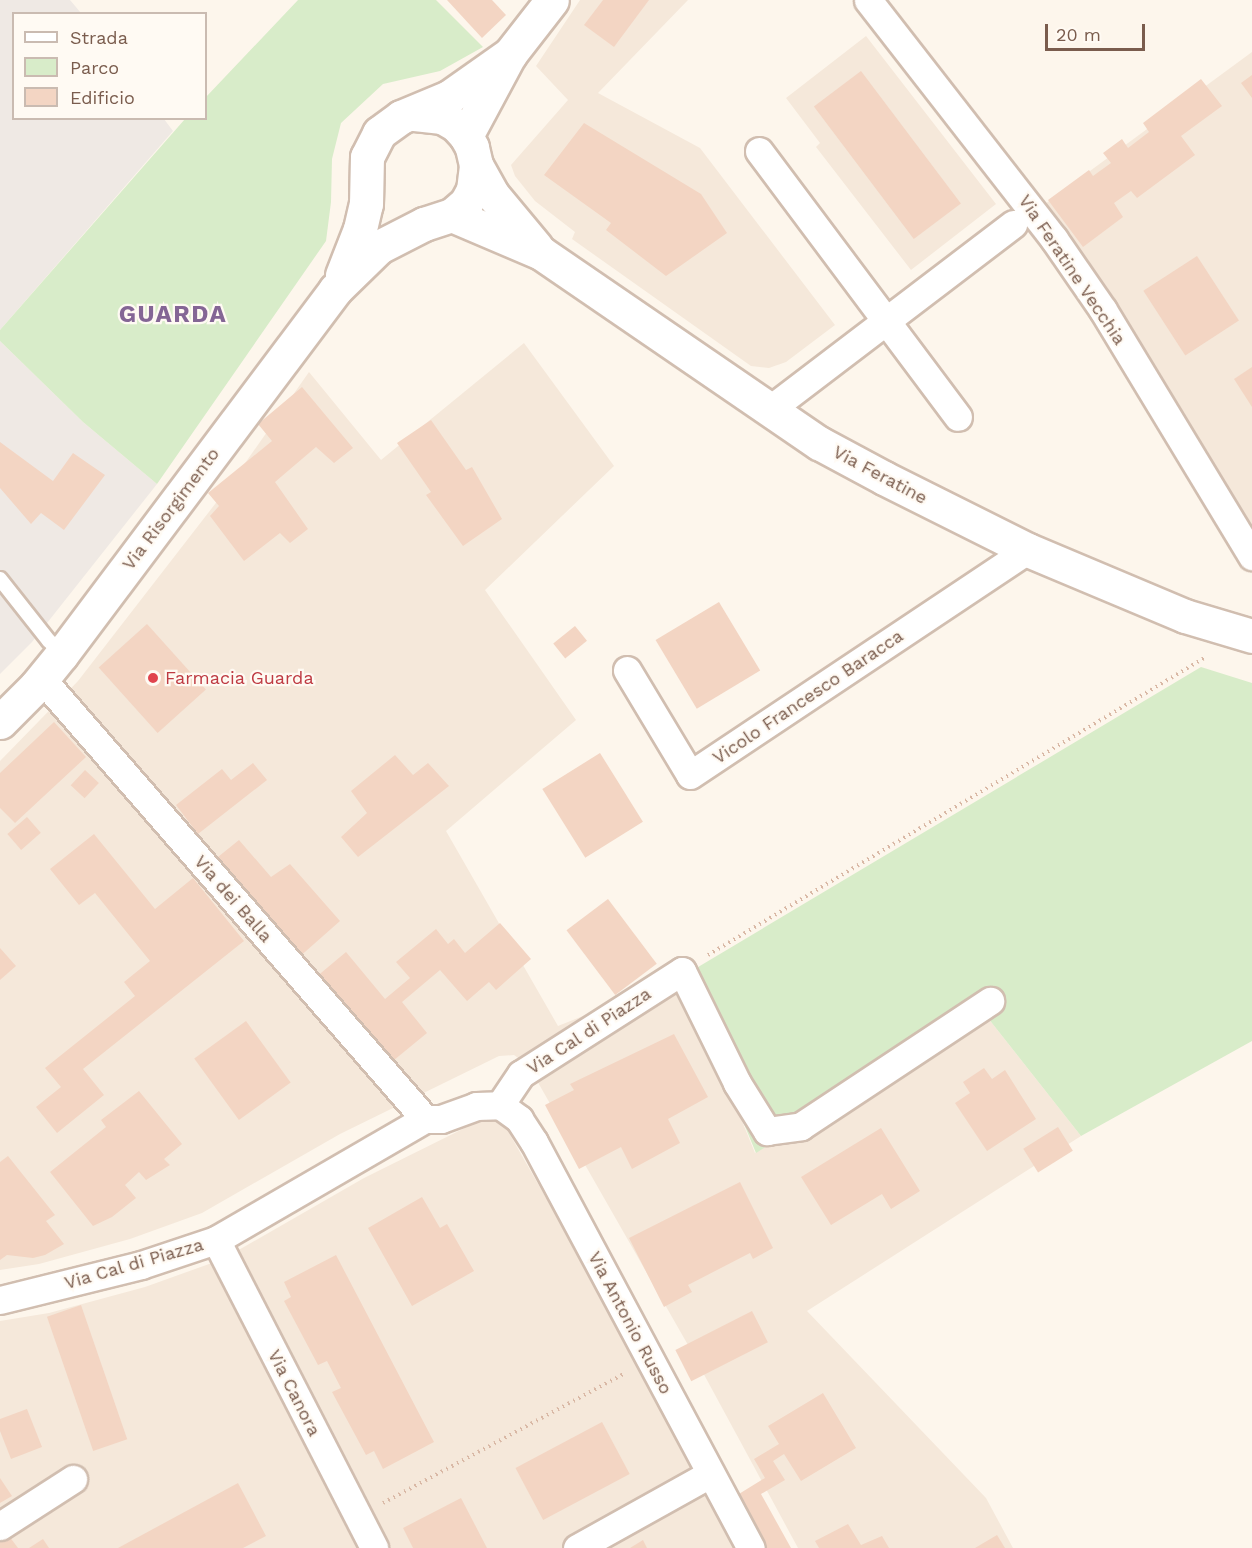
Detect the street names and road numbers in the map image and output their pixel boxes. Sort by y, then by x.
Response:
street label: Via Feratine Vecchia [1013,190,1131,350]
street label: Via Feratine [829,441,931,509]
street label: Via Risorgimento [118,443,224,575]
street label: Vicolo Francesco Baracca [709,625,907,769]
street label: Via dei Balla [189,851,277,947]
street label: Via Cal di Piazza [523,983,655,1079]
street label: Via Cal di Piazza [62,1234,206,1294]
street label: Via Antonio Russo [583,1247,677,1399]
street label: Via Canora [263,1346,325,1440]

